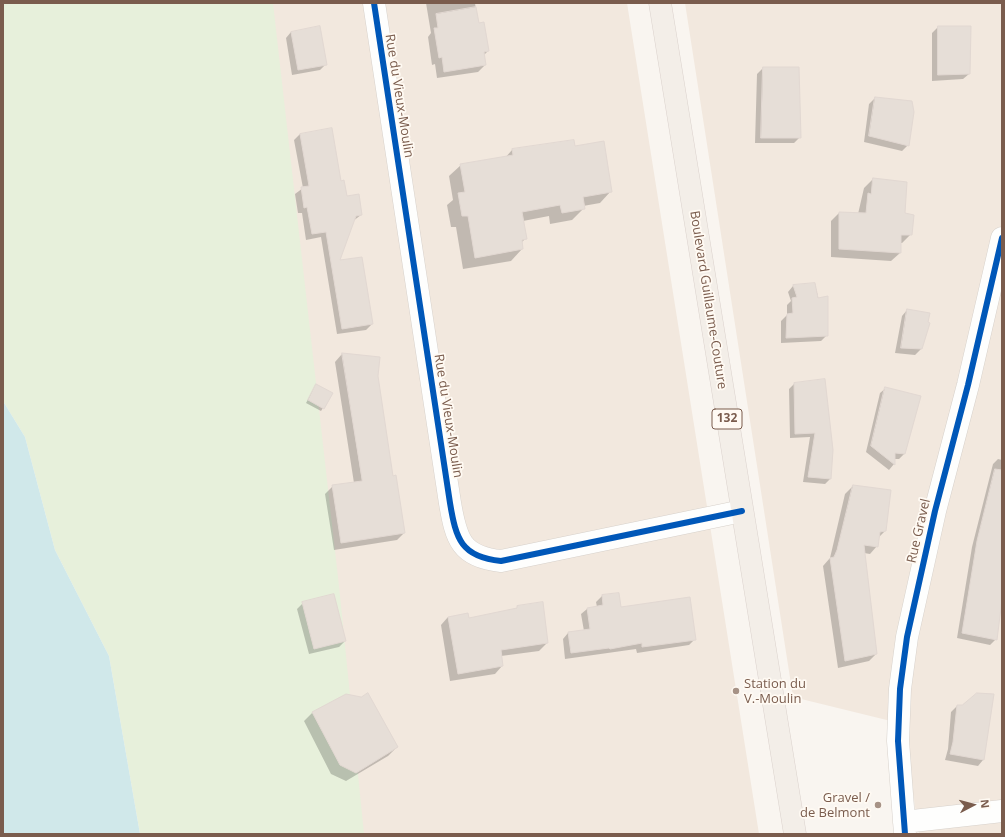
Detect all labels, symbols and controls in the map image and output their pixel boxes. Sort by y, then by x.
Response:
street label: Rue du Vieux-Moulin [381,33,417,159]
street label: Boulevard Guillaume-Couture [686,210,730,390]
street label: Rue du Vieux-Moulin [430,353,466,479]
road number: 132 [712,409,742,429]
street label: Rue Gravel [904,497,934,565]
place label: Station du V.-Moulin [744,676,806,707]
marker: Station du V.-Moulin [731,686,741,696]
north arrow [953,785,993,825]
place label: Gravel / de Belmont [800,790,870,821]
text: N [978,798,993,809]
marker: Gravel / de Belmont [873,800,883,810]

